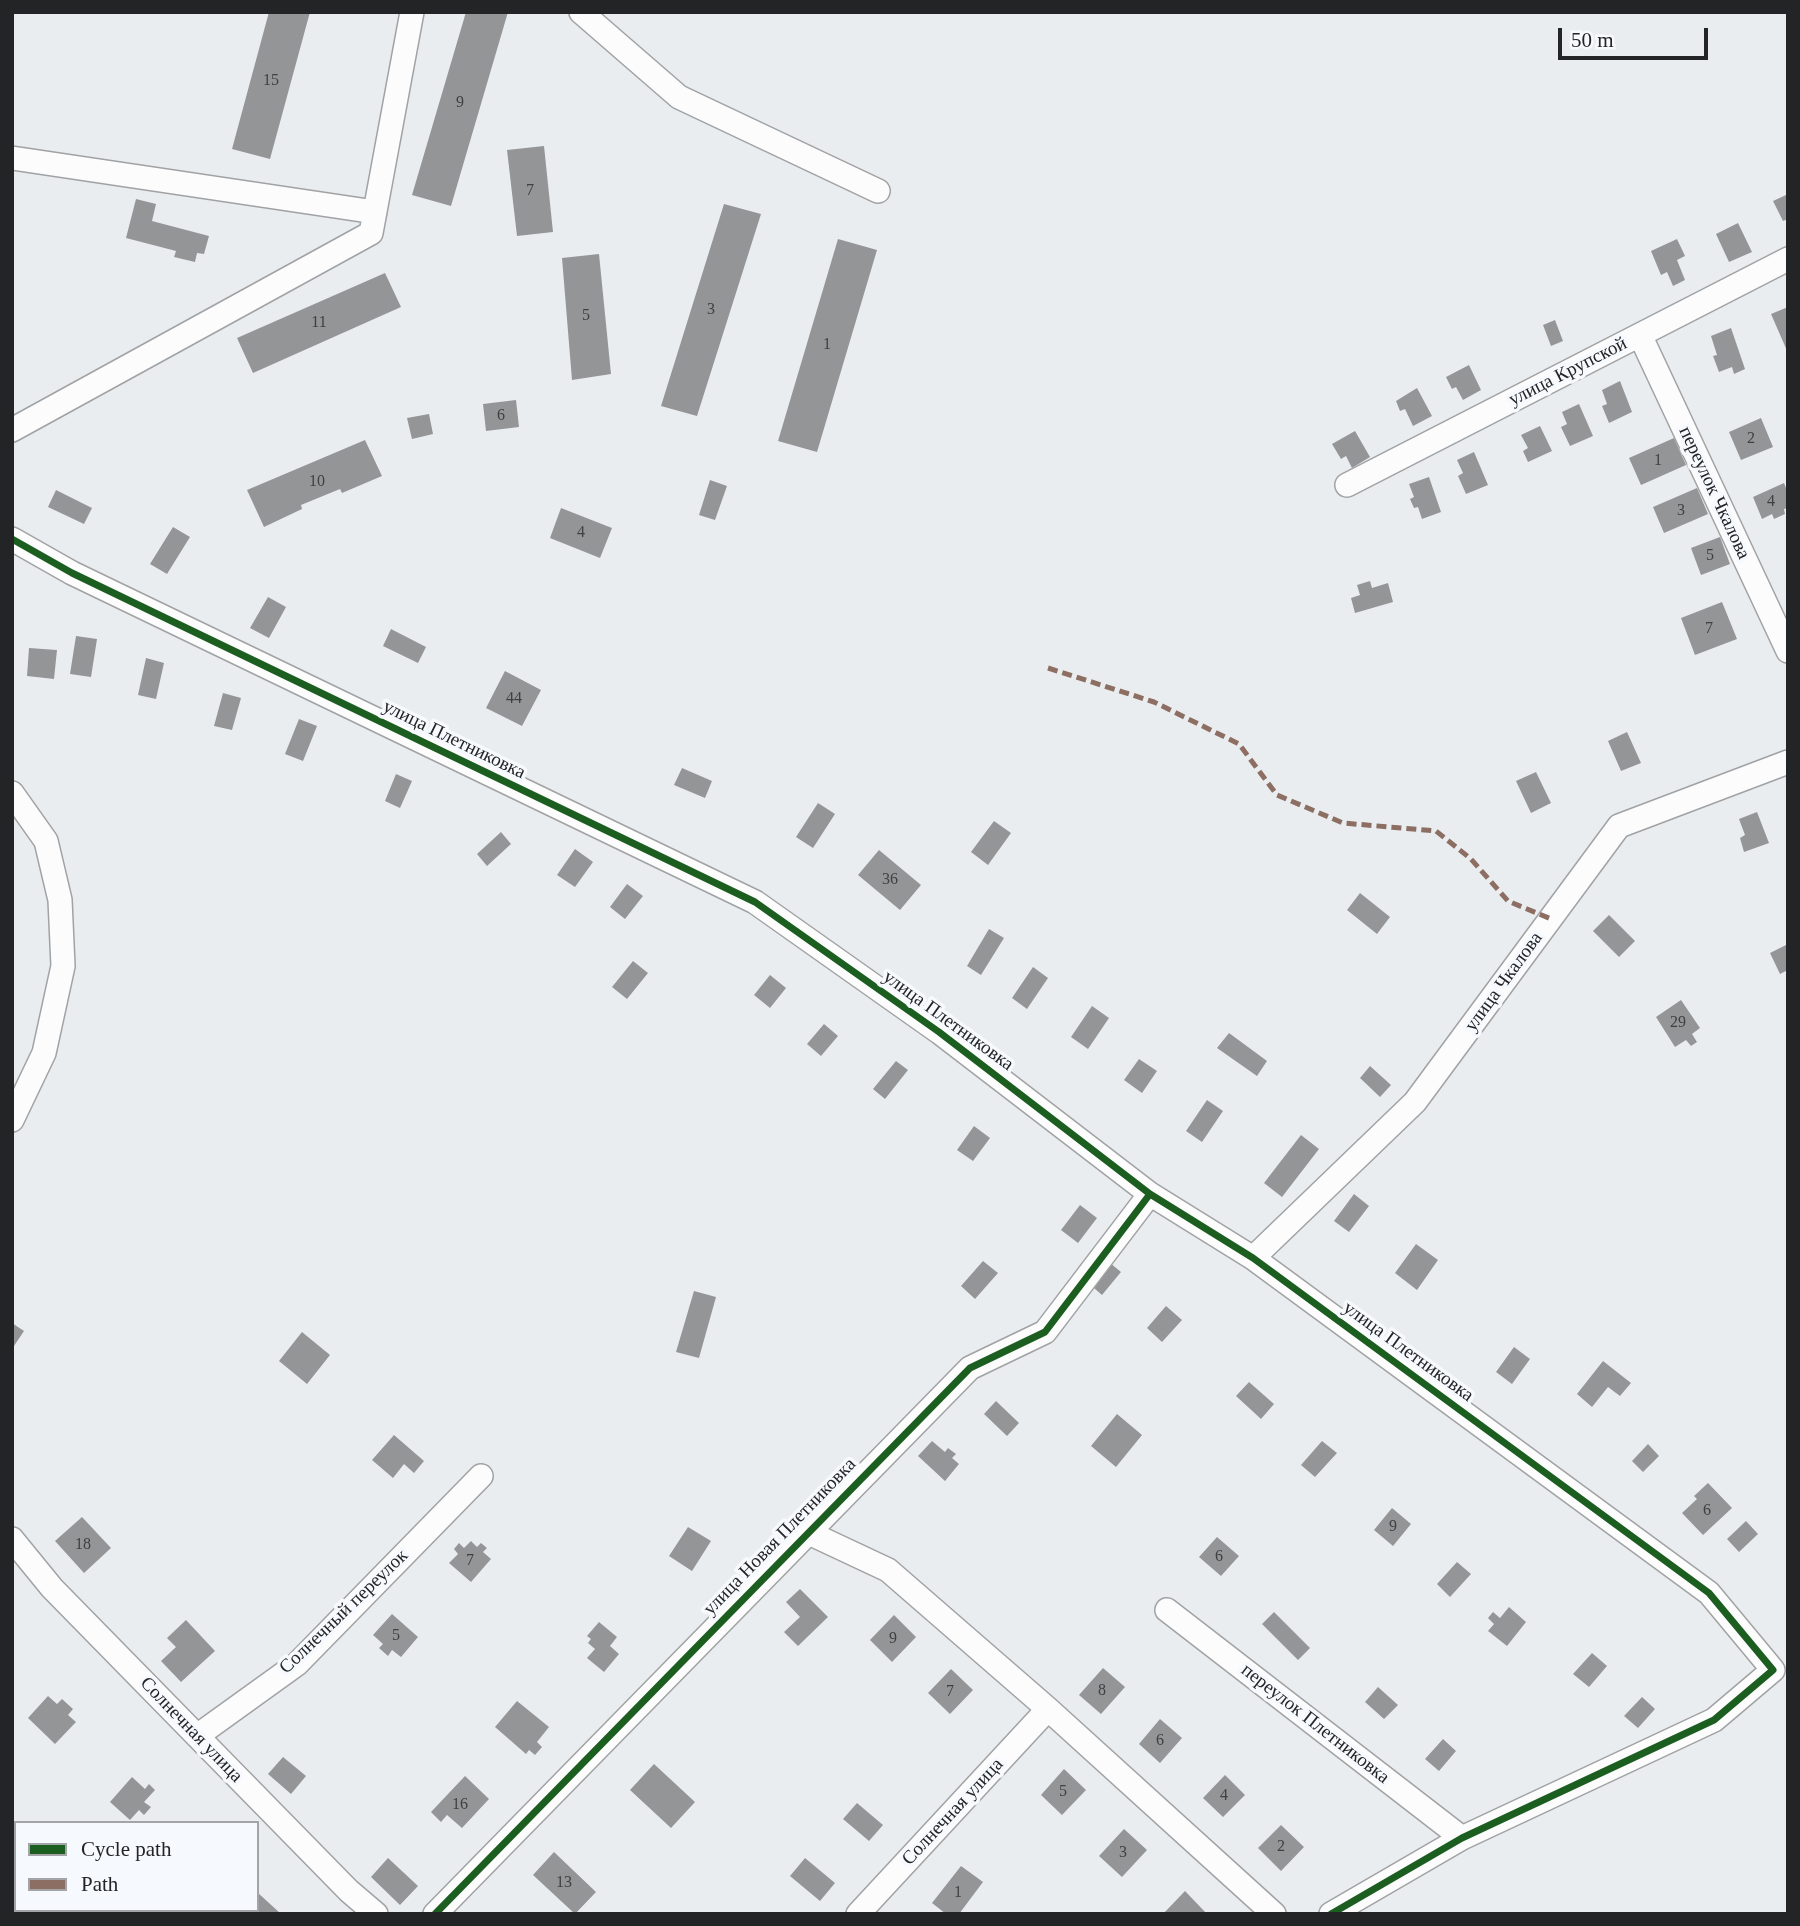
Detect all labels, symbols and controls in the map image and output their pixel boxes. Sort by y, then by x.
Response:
scale bar [1562,14,1713,58]
text: 50 m [1571,28,1614,52]
house number: 15 [263,71,279,91]
house number: 9 [456,93,464,113]
house number: 7 [526,181,534,201]
house number: 3 [707,300,715,320]
house number: 5 [582,306,590,326]
house number: 11 [311,313,327,333]
street label: улица Крупской [1505,332,1631,412]
house number: 1 [823,335,831,355]
house number: 6 [497,406,505,426]
street label: переулок Чкалова [1673,423,1755,563]
house number: 2 [1747,429,1755,449]
house number: 1 [1654,451,1662,471]
house number: 10 [309,472,325,492]
house number: 4 [1767,492,1775,512]
house number: 3 [1677,501,1685,521]
house number: 4 [577,523,585,543]
house number: 5 [1706,546,1714,566]
house number: 7 [1705,619,1713,639]
house number: 44 [506,689,522,709]
street label: улица Плетниковка [379,696,529,784]
house number: 36 [882,870,898,890]
street label: улица Чкалова [1460,928,1548,1036]
street label: улица Плетниковка [878,966,1018,1076]
house number: 29 [1670,1013,1686,1033]
street label: улица Плетниковка [1338,1297,1478,1407]
street label: улица Новая Плетниковка [699,1454,861,1620]
house number: 6 [1703,1501,1711,1521]
house number: 9 [1389,1517,1397,1537]
house number: 18 [75,1535,91,1555]
street label: Солнечный переулок [275,1545,413,1679]
house number: 6 [1215,1547,1223,1567]
house number: 7 [466,1551,474,1571]
house number: 5 [392,1626,400,1646]
house number: 9 [889,1629,897,1649]
street label: переулок Плетниковка [1236,1659,1394,1789]
street label: Солнечная улица [135,1672,247,1788]
house number: 8 [1098,1681,1106,1701]
house number: 7 [946,1682,954,1702]
house number: 6 [1156,1731,1164,1751]
street label: Солнечная улица [898,1754,1008,1870]
house number: 5 [1059,1782,1067,1802]
house number: 4 [1220,1786,1228,1806]
house number: 16 [452,1795,468,1815]
legend [14,1821,259,1912]
text: Cycle path [81,1837,171,1861]
house number: 2 [1277,1837,1285,1857]
house number: 3 [1119,1843,1127,1863]
text: Path [81,1872,118,1896]
house number: 13 [556,1873,572,1893]
house number: 1 [954,1883,962,1903]

